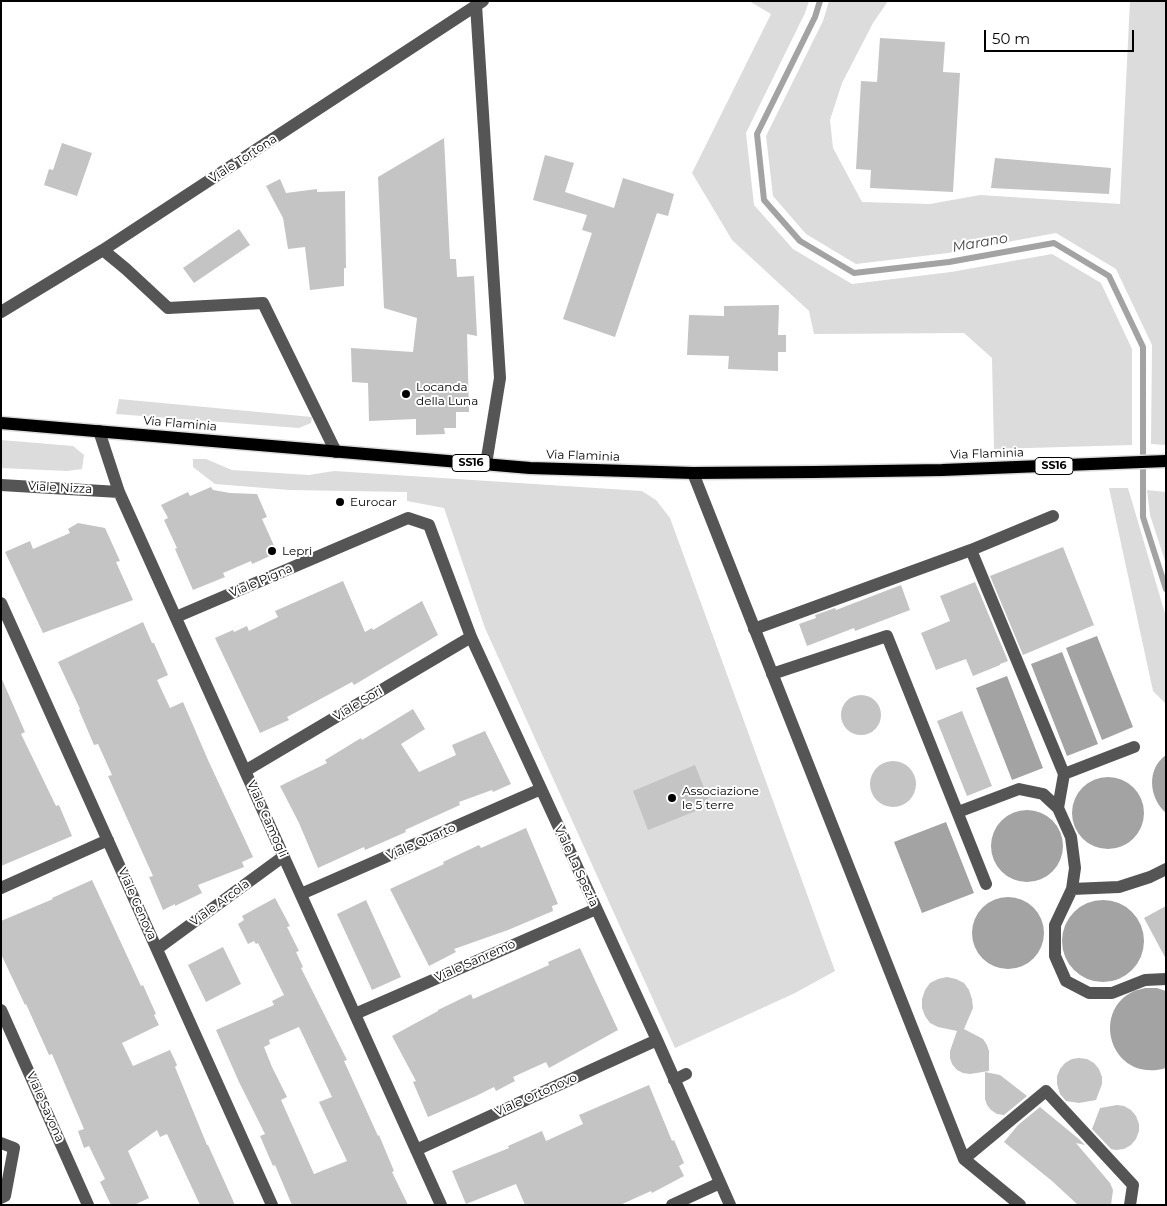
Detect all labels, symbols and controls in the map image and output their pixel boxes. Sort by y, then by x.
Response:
scale bar [987,20,1137,52]
text: 50 m [992,29,1030,48]
street label: Viale Tortona [206,132,280,186]
water label: Marano [951,230,1009,256]
place label: Locanda della Luna [416,380,478,408]
marker: Locanda della Luna [400,388,412,400]
street label: Via Flaminia [143,414,217,434]
street label: Via Flaminia [950,446,1024,462]
street label: Via Flaminia [546,448,620,464]
road number: SS16 [452,454,490,472]
road number: SS16 [1035,458,1073,474]
street label: Viale Nizza [27,479,93,497]
place label: Eurocar [350,495,397,509]
marker: Eurocar [334,496,346,508]
place label: Lepri [282,544,312,558]
marker: Lepri [266,545,278,557]
street label: Viale Pigna [227,561,295,601]
street label: Viale Sori [331,684,385,724]
street label: Viale Camogli [244,778,290,860]
place label: Associazione le 5 terre [682,784,759,812]
marker: Associazione le 5 terre [666,792,678,804]
street label: Viale Quarto [384,820,458,864]
street label: Viale La Spezia [551,823,601,909]
street label: Viale Genova [115,866,159,942]
street label: Viale Arcola [188,877,252,929]
street label: Viale Sanremo [432,937,518,985]
street label: Viale Savona [23,1070,67,1144]
street label: Viale Ortonovo [493,1070,579,1120]

